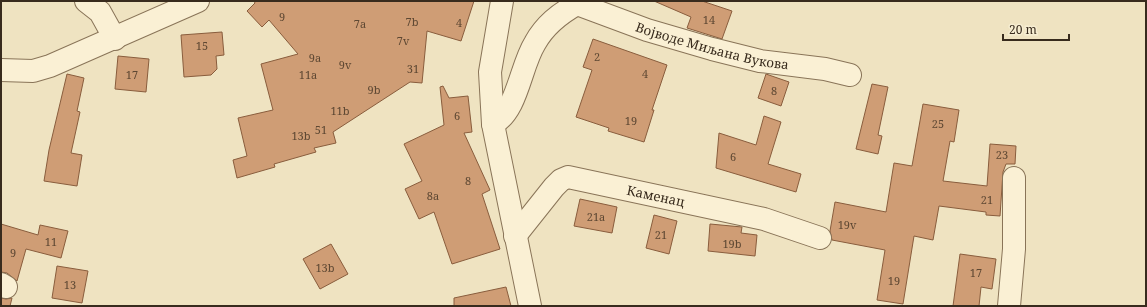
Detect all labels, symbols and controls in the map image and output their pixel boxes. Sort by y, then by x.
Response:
house number: 9 [279,9,285,24]
house number: 14 [703,12,715,27]
house number: 7b [406,14,419,29]
house number: 4 [456,15,462,30]
house number: 7a [354,16,366,31]
scale bar [1003,16,1069,42]
street label: Војводе Миљана Вукова [633,18,790,73]
text: 20 m [1009,21,1037,38]
house number: 7v [397,33,410,48]
house number: 15 [196,38,208,53]
house number: 2 [594,49,600,64]
house number: 9a [309,50,321,65]
house number: 9v [339,57,352,72]
house number: 31 [407,61,419,76]
house number: 4 [642,66,648,81]
house number: 17 [126,67,138,82]
house number: 11a [299,67,317,82]
house number: 9b [368,82,381,97]
house number: 8 [771,83,777,98]
house number: 11b [330,103,350,118]
house number: 6 [454,108,460,123]
house number: 19 [625,113,637,128]
house number: 25 [932,116,944,131]
house number: 51 [315,122,327,137]
house number: 13b [291,128,311,143]
house number: 23 [996,147,1008,162]
house number: 6 [730,149,736,164]
house number: 8 [465,173,471,188]
street label: Каменац [625,181,687,211]
house number: 8a [427,188,439,203]
house number: 21 [981,192,993,207]
house number: 21a [587,209,605,224]
house number: 19v [838,217,857,232]
house number: 21 [655,227,667,242]
house number: 11 [45,234,57,249]
house number: 19b [722,236,742,251]
house number: 9 [10,245,16,260]
house number: 13b [315,260,335,275]
house number: 17 [970,265,982,280]
house number: 19 [888,273,900,288]
house number: 13 [64,277,76,292]

